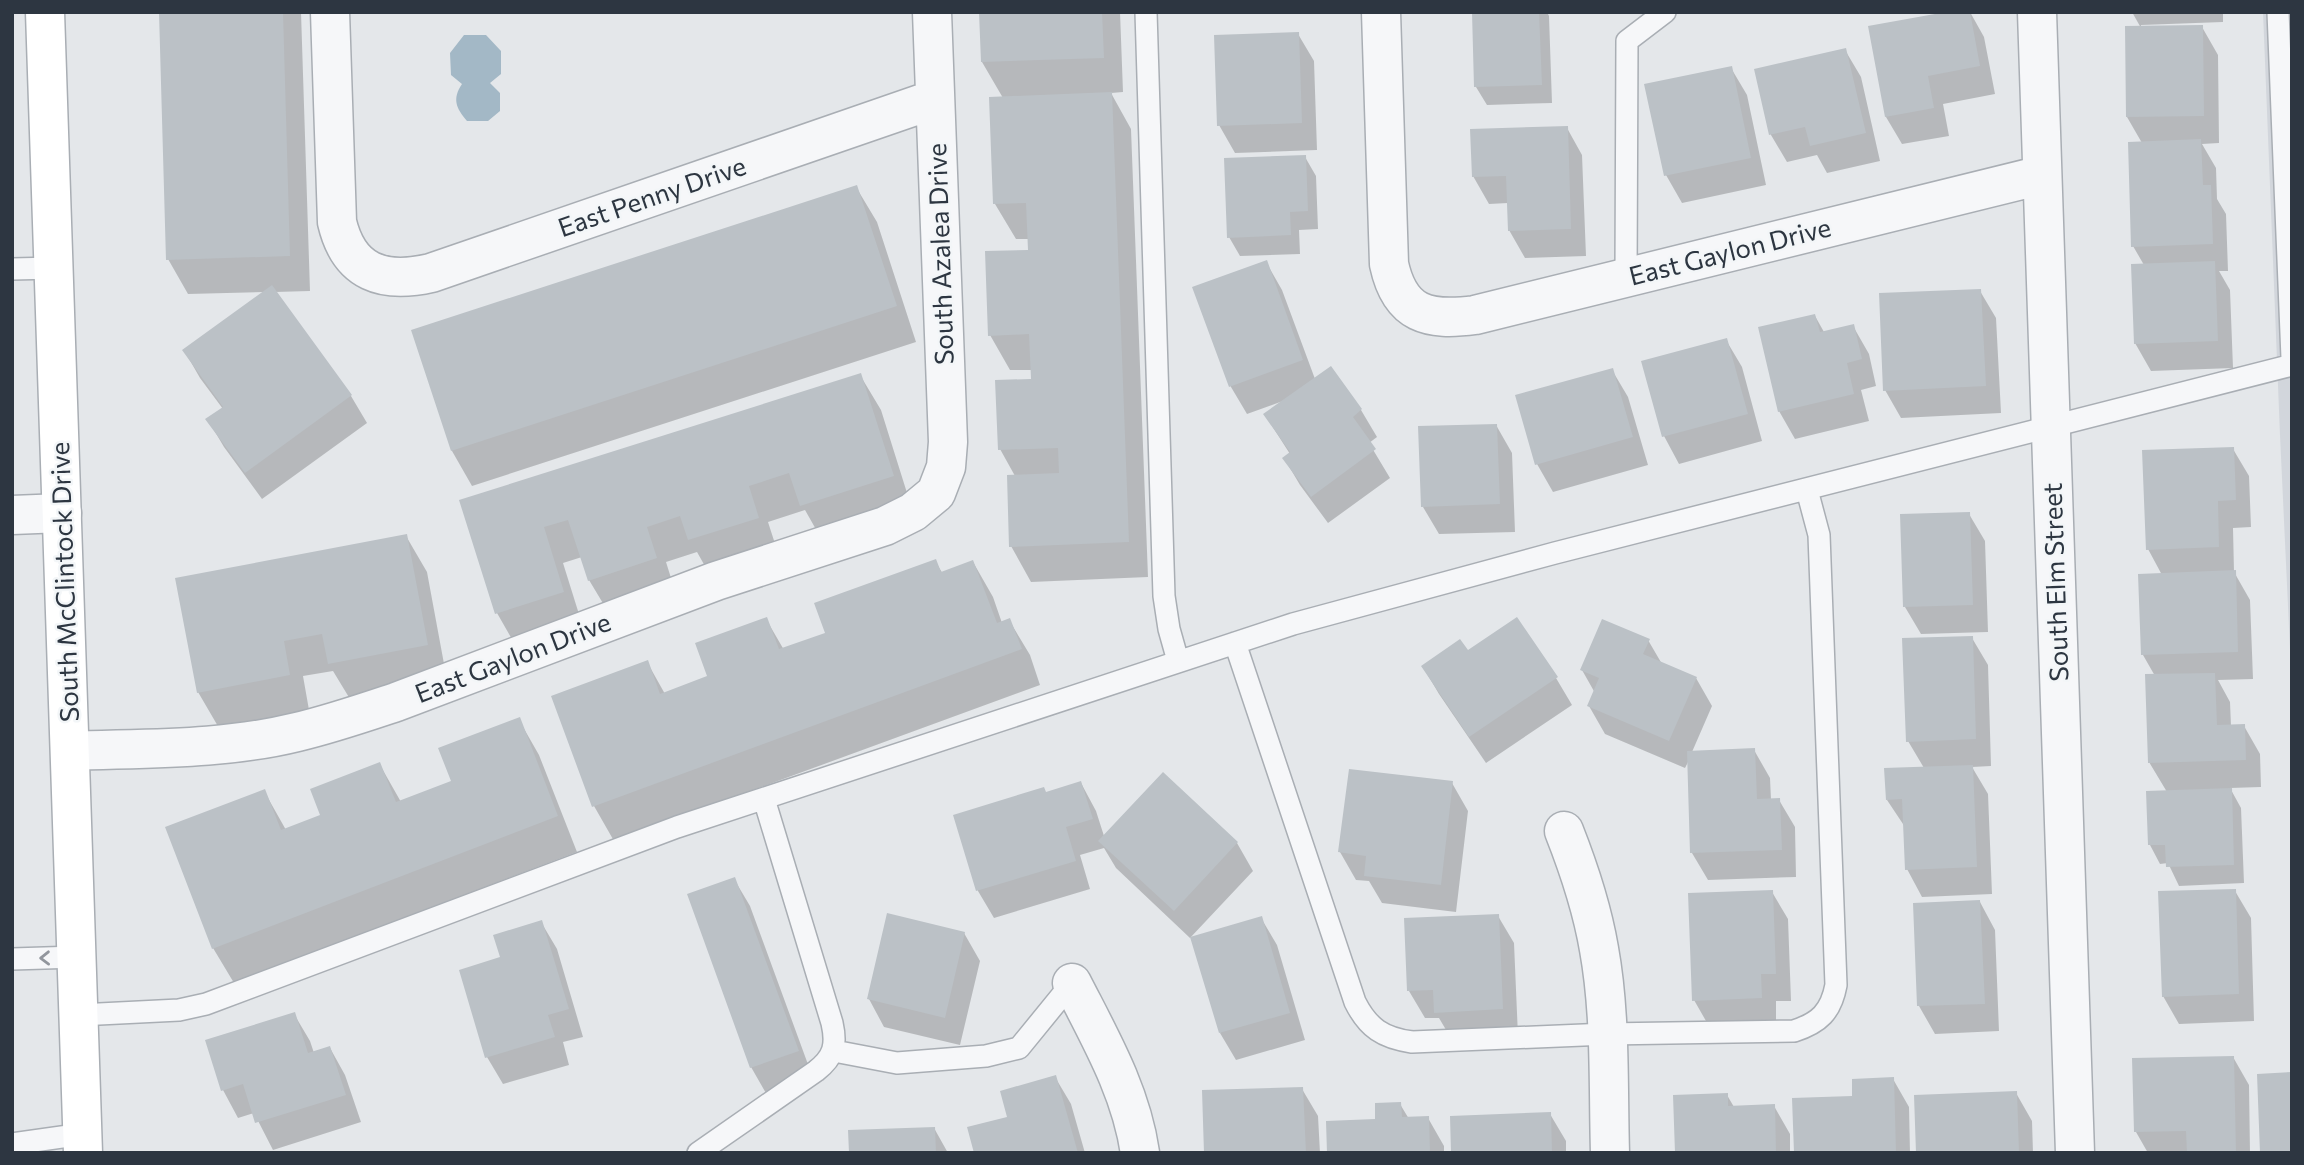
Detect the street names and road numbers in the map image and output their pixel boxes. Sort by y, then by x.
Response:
street label: South Azalea Drive [920,143,959,366]
street label: East Penny Drive [553,149,750,242]
street label: East Gaylon Drive [1625,210,1834,291]
street label: South McClintock Drive [43,441,84,723]
street label: South Elm Street [2036,482,2073,682]
street label: East Gaylon Drive [410,605,615,708]

